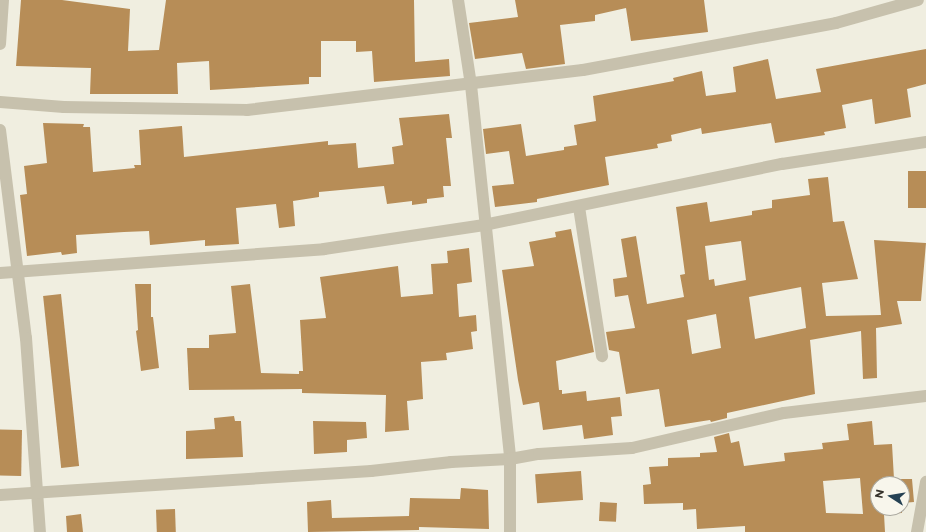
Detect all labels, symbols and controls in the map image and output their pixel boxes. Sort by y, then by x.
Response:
north arrow [870,476,910,516]
text: N [871,488,887,500]

